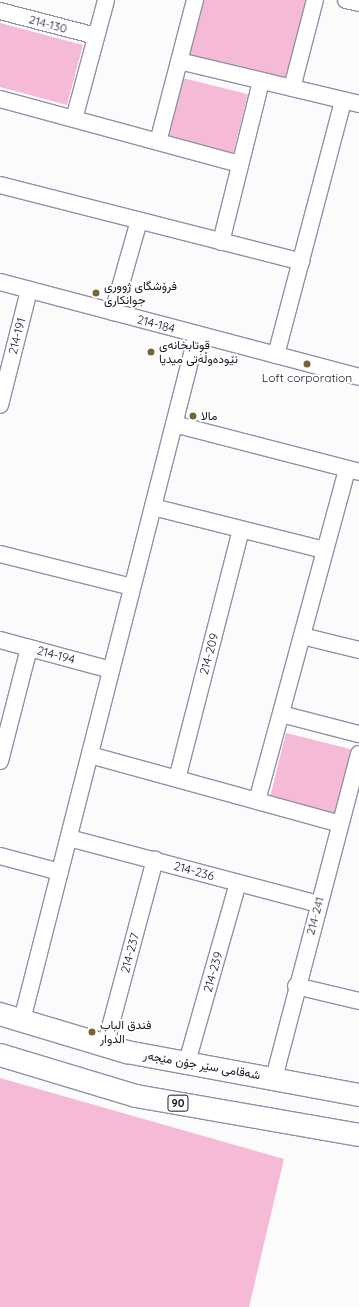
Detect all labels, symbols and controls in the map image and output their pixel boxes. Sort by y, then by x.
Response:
street label: 214-130 [27,12,69,36]
place label: فرۆشگای ژووری جوانکاری [104,279,177,307]
marker: فرۆشگای ژووری جوانکاری [91,288,101,298]
street label: 214-184 [136,312,176,336]
street label: 214-191 [6,316,28,356]
place label: قوتابخانەی نێودەوڵەتی میدیا [159,338,238,366]
marker: قوتابخانەی نێودەوڵەتی میدیا [146,347,156,357]
marker: Loft corporation [302,359,312,369]
place label: Loft corporation [262,371,352,385]
place label: مالا [201,409,217,423]
marker: مالا [188,411,198,421]
street label: 214-209 [197,632,221,676]
street label: 214-194 [35,643,77,667]
street label: 214-236 [172,859,216,883]
street label: 214-241 [303,895,327,937]
street label: 214-237 [118,931,142,975]
street label: 214-239 [200,950,226,994]
place label: فندق الباب الدوار [100,1018,152,1046]
marker: فندق الباب الدوار [87,1027,97,1037]
street label: شەقامی سێر جۆن مێجەر [143,1048,261,1082]
road number: 90 [167,1094,189,1112]

